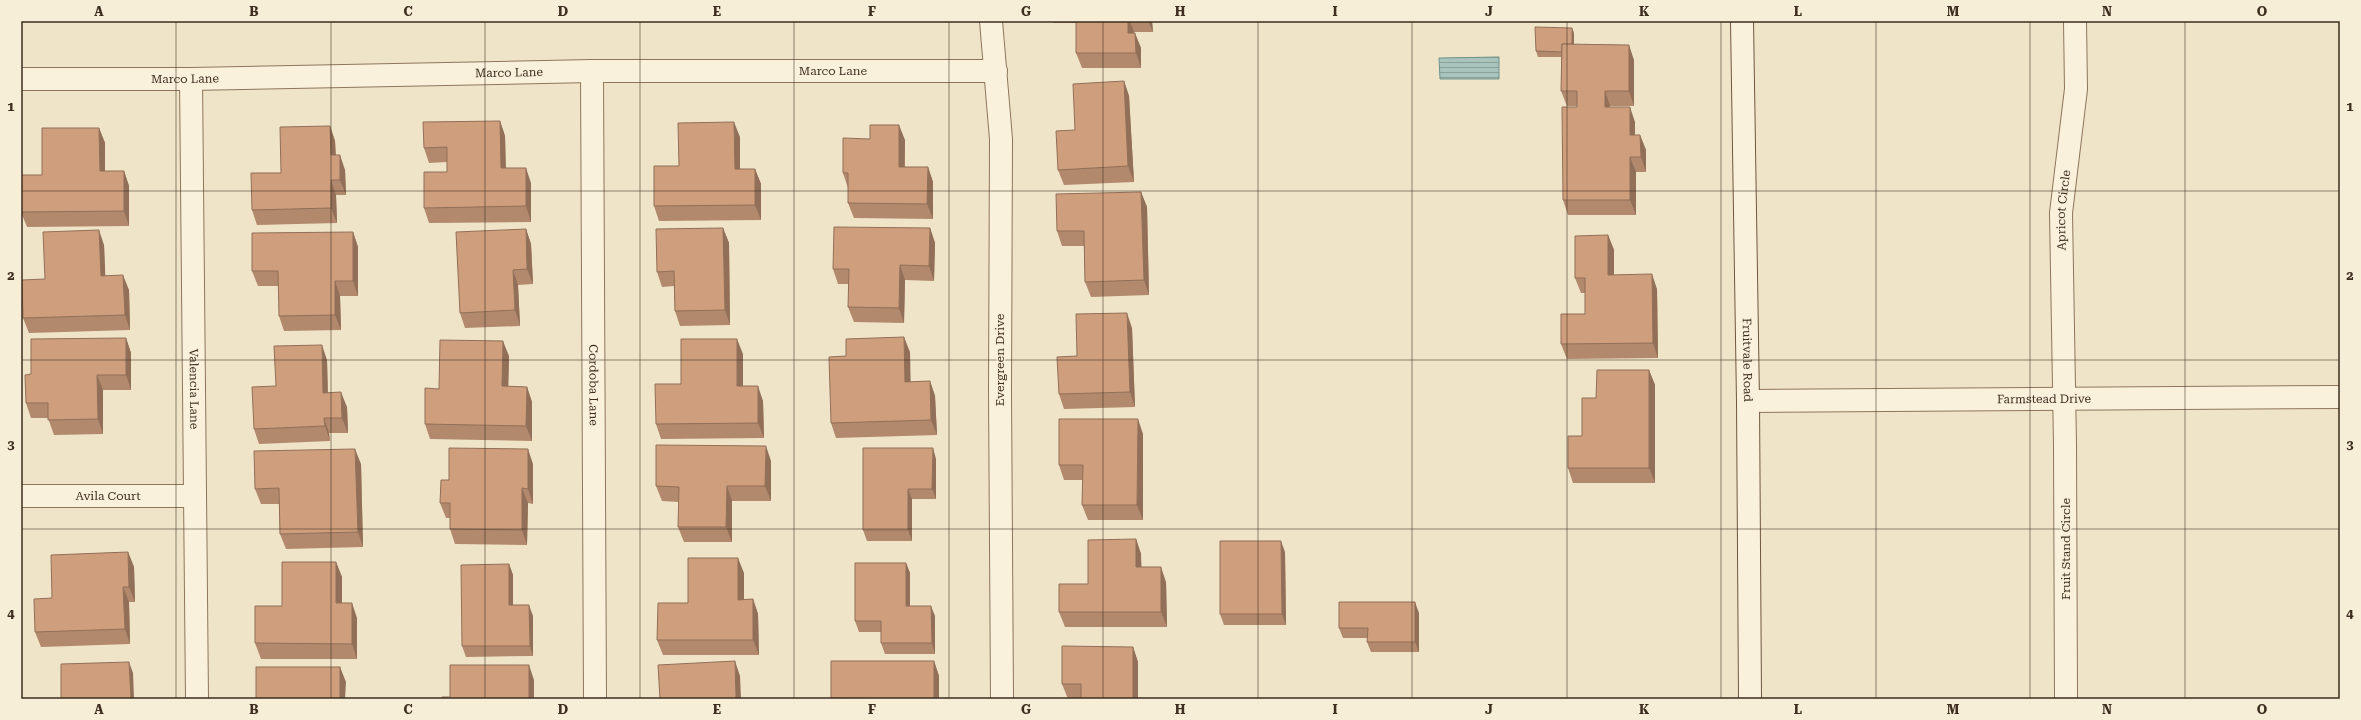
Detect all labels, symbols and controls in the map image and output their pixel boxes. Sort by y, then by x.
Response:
text: A [94,4,104,19]
text: B [249,4,259,19]
text: C [403,4,413,19]
text: D [558,4,568,19]
text: E [713,4,721,19]
text: F [868,4,876,19]
text: G [1021,4,1031,19]
text: H [1175,4,1186,19]
text: I [1332,4,1338,19]
text: J [1485,4,1493,19]
text: K [1639,4,1650,19]
text: L [1794,4,1802,19]
text: M [1947,4,1960,19]
text: N [2102,4,2112,19]
text: O [2257,4,2268,19]
street label: Marco Lane [799,64,867,78]
street label: Marco Lane [475,65,544,80]
street label: Marco Lane [151,71,220,86]
text: 1 [7,99,15,114]
text: 1 [2346,99,2354,114]
street label: Apricot Circle [2054,169,2073,251]
text: 2 [7,268,15,283]
text: 2 [2346,268,2354,283]
street label: Evergreen Drive [993,313,1007,406]
street label: Fruitvale Road [1740,318,1755,402]
street label: Cordoba Lane [586,344,601,426]
street label: Valencia Lane [187,349,201,430]
street label: Farmstead Drive [1997,392,2092,406]
text: 3 [7,437,15,452]
text: 3 [2346,437,2354,452]
street label: Avila Court [75,489,141,503]
street label: Fruit Stand Circle [2059,498,2073,600]
text: 4 [7,606,15,621]
text: 4 [2346,606,2354,621]
text: A [94,702,104,717]
text: B [249,702,259,717]
text: C [403,702,413,717]
text: D [558,702,568,717]
text: E [713,702,721,717]
text: F [868,702,876,717]
text: G [1021,702,1031,717]
text: H [1175,702,1186,717]
text: I [1332,702,1338,717]
text: J [1485,702,1493,717]
text: K [1639,702,1650,717]
text: L [1794,702,1802,717]
text: M [1947,702,1960,717]
text: N [2102,702,2112,717]
text: O [2257,702,2268,717]

